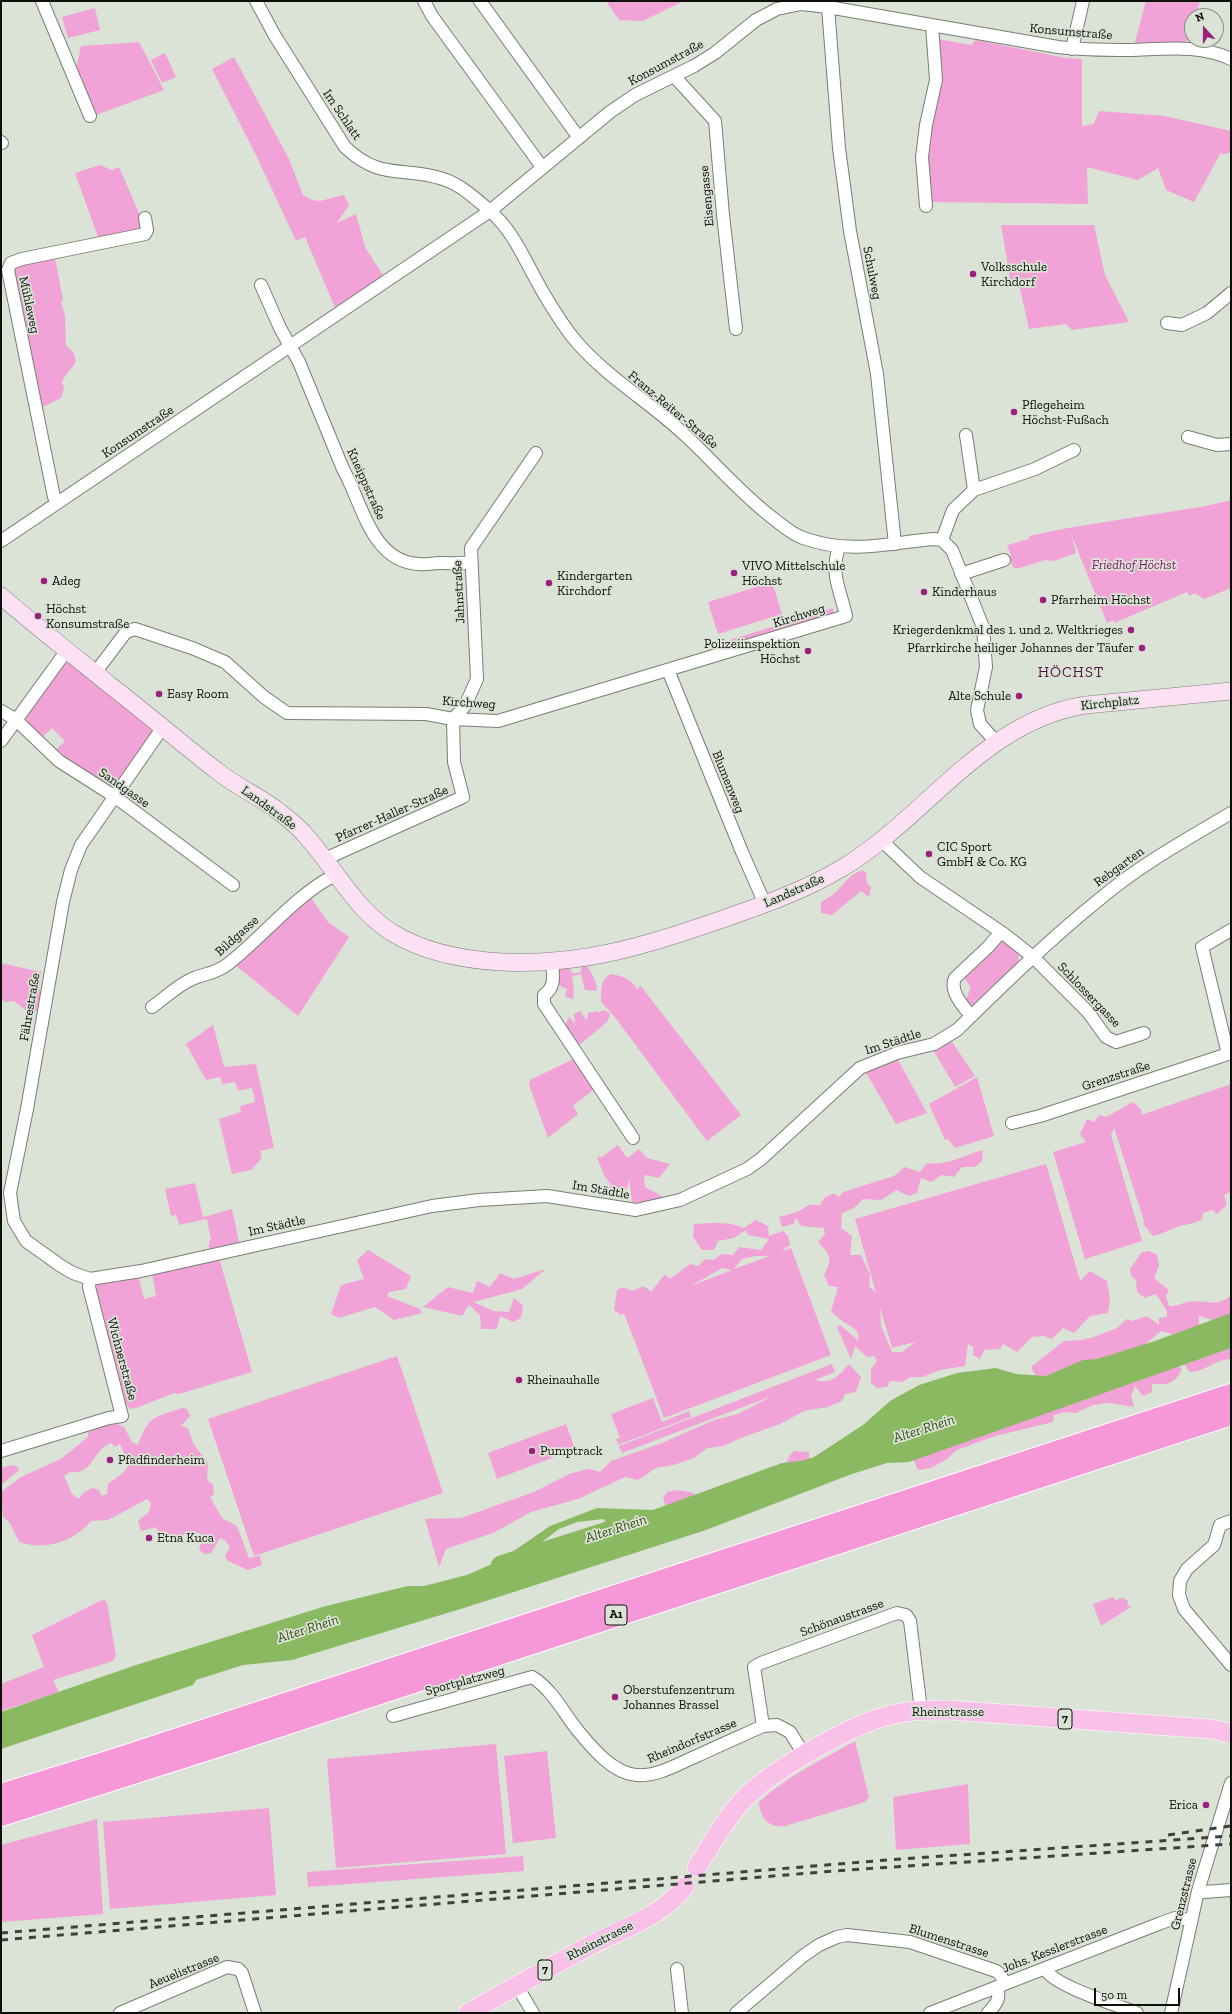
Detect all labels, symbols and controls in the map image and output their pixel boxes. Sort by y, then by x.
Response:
north arrow [1184,8,1224,48]
text: N [1194,10,1206,25]
street label: Konsumstraße [1029,21,1113,43]
street label: Konsumstraße [626,37,706,89]
street label: Im Schlatt [319,87,365,143]
street label: Eisengasse [697,165,717,227]
street label: Schulweg [859,245,885,301]
place label: Volksschule Kirchdorf [981,259,1047,290]
marker: Volksschule Kirchdorf [968,269,978,279]
street label: Mühleweg [15,275,43,335]
street label: Franz-Reiter-Straße [625,368,721,452]
place label: Pflegeheim Höchst-Fußach [1022,397,1109,428]
street label: Konsumstraße [99,402,177,462]
marker: Pflegeheim Höchst-Fußach [1009,407,1019,417]
street label: Kneippstraße [343,446,389,522]
park label: Friedhof Höchst [1092,557,1176,573]
place label: VIVO Mittelschule Höchst [742,558,845,589]
street label: Jahnstraße [450,560,468,624]
place label: Kindergarten Kirchdorf [557,568,632,599]
marker: VIVO Mittelschule Höchst [729,568,739,578]
place label: Adeg [52,573,81,589]
marker: Adeg [39,576,49,586]
marker: Kindergarten Kirchdorf [544,578,554,588]
place label: Kinderhaus [932,584,997,600]
marker: Kinderhaus [919,587,929,597]
place label: Pfarrheim Höchst [1051,592,1151,608]
marker: Pfarrheim Höchst [1038,595,1048,605]
place label: Höchst Konsumstraße [46,601,129,632]
street label: Kirchweg [771,601,827,631]
marker: Höchst Konsumstraße [33,611,43,621]
place label: Kriegerdenkmal des 1. und 2. Weltkrieges [893,622,1123,638]
marker: Kriegerdenkmal des 1. und 2. Weltkrieges [1126,625,1136,635]
place label: Polizeiinspektion Höchst [704,636,800,667]
place label: Pfarrkirche heiliger Johannes der Täufer [907,640,1134,656]
marker: Pfarrkirche heiliger Johannes der Täufer [1137,643,1147,653]
marker: Polizeiinspektion Höchst [803,646,813,656]
district label: HÖCHST [1038,664,1104,682]
place label: Easy Room [167,686,229,702]
place label: Alte Schule [948,688,1011,704]
marker: Easy Room [154,689,164,699]
marker: Alte Schule [1014,691,1024,701]
street label: Kirchplatz [1080,692,1140,714]
street label: Kirchweg [442,693,496,713]
street label: Blumenweg [708,748,748,816]
street label: Sandgasse [95,765,153,811]
street label: Pfarrer-Haller-Straße [333,782,451,846]
street label: Landstraße [238,783,300,833]
place label: CIC Sport GmbH & Co. KG [937,839,1027,870]
street label: Rebgarten [1091,844,1147,890]
marker: CIC Sport GmbH & Co. KG [924,849,934,859]
street label: Landstraße [761,871,827,911]
street label: Bildgasse [212,912,262,960]
street label: Schlossergasse [1054,959,1124,1031]
street label: Fährestraße [16,972,44,1042]
street label: Im Städtle [863,1026,923,1058]
street label: Grenzstraße [1080,1058,1152,1094]
street label: Im Städtle [571,1177,631,1203]
street label: Im Städtle [247,1212,307,1240]
street label: Wichnerstraße [104,1316,140,1402]
place label: Rheinauhalle [527,1372,600,1388]
marker: Rheinauhalle [514,1375,524,1385]
water label: Alter Rhein [891,1411,957,1447]
place label: Pumptrack [540,1443,602,1459]
marker: Pumptrack [527,1446,537,1456]
place label: Pfadfinderheim [118,1452,205,1468]
marker: Pfadfinderheim [105,1455,115,1465]
water label: Alter Rhein [583,1511,649,1547]
place label: Etna Kuca [157,1530,214,1546]
marker: Etna Kuca [144,1533,154,1543]
street label: Schönaustrasse [798,1596,886,1640]
road number: A1 [605,1605,627,1625]
water label: Alter Rhein [275,1611,341,1647]
street label: Sportplatzweg [423,1663,507,1699]
place label: Oberstufenzentrum Johannes Brassel [623,1682,735,1713]
marker: Oberstufenzentrum Johannes Brassel [610,1692,620,1702]
street label: Rheinstrasse [912,1704,984,1720]
road number: 7 [1058,1709,1072,1729]
street label: Rheindorfstrasse [645,1715,739,1767]
place label: Erica [1169,1797,1198,1813]
marker: Erica [1201,1800,1211,1810]
street label: Grenzstrasse [1168,1856,1200,1932]
street label: Rheinstrasse [564,1918,636,1964]
street label: Blumenstrasse [907,1921,991,1961]
street label: Johs. Kesslerstrasse [1000,1922,1110,1976]
street label: Aeuelistrasse [146,1950,222,1992]
road number: 7 [538,1960,552,1980]
scale bar [1096,1980,1182,2006]
text: 50 m [1101,1988,1127,2002]

